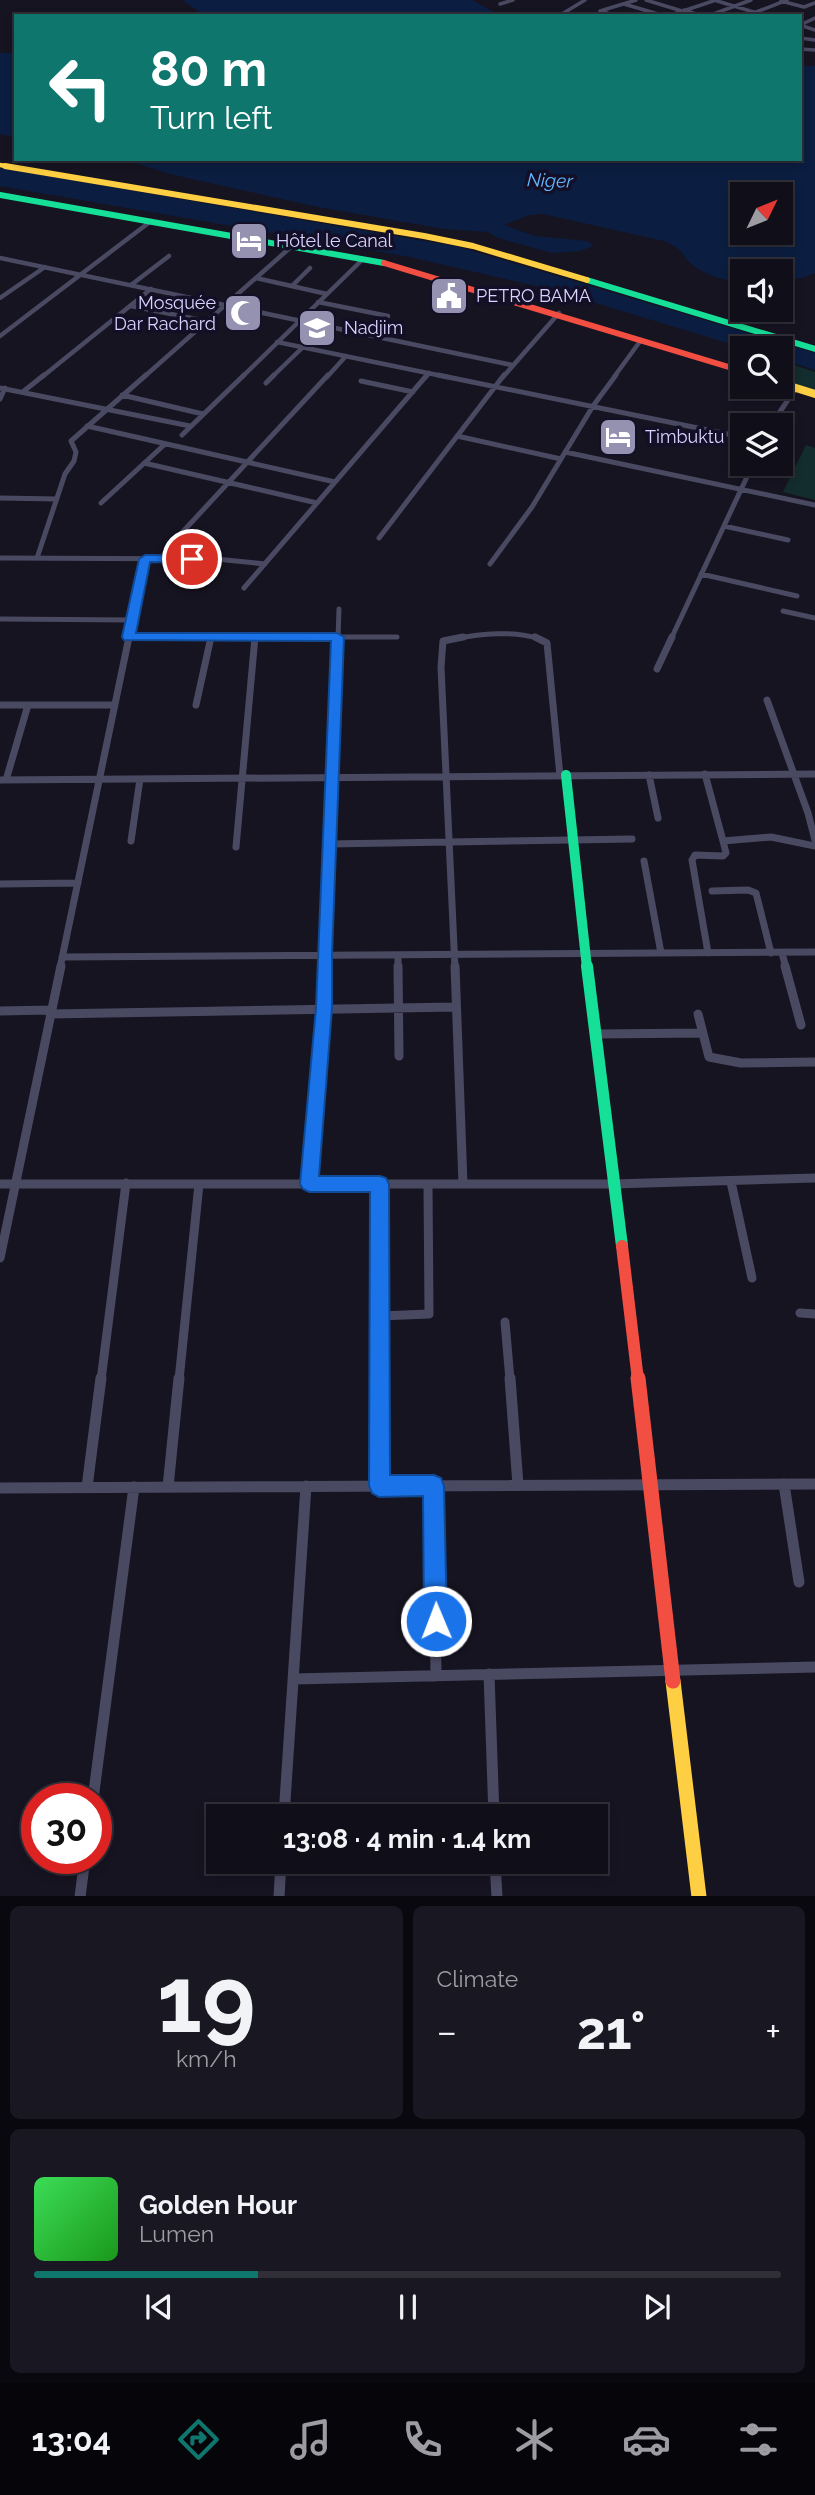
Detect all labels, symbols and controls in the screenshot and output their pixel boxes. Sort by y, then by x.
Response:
text: 80 m [150,40,267,97]
icon: left [35,42,126,133]
text: Turn left [150,99,272,136]
water label: Niger [527,168,575,192]
north arrow [730,182,793,245]
map controls [730,182,793,476]
hotel icon: Hôtel le Canal [228,220,270,262]
place label: Hôtel le Canal [276,230,393,251]
button: sound [730,259,793,322]
public building icon: PETRO BAMA [428,275,470,317]
place label: PETRO BAMA [476,285,591,306]
place label: Mosquée Dar Rachard [114,292,216,334]
mosque icon: Mosquée Dar Rachard [222,292,264,334]
school or university icon: Nadjim [296,307,338,349]
place label: Nadjim [344,317,403,338]
button: search [730,336,793,399]
button: layers [730,413,793,476]
hotel icon: Timbuktu [597,416,639,458]
place label: Timbuktu [645,426,725,447]
pin [162,529,222,589]
icon: arrive [173,540,211,578]
position arrow [399,1584,473,1658]
speed limit sign: 30 [21,1783,112,1874]
text: 13:08 · 4 min · 1.4 km [283,1824,531,1854]
text: 19 [157,1946,256,2053]
text: Climate [437,1965,518,1992]
text: 21° [577,2000,645,2061]
text: − [437,2009,457,2054]
text: + [765,2009,781,2054]
text: km/h [176,2045,237,2072]
text: Golden Hour [139,2190,297,2220]
text: Lumen [139,2220,214,2247]
icon: previous [140,2288,178,2326]
icon: pause [389,2288,427,2326]
icon: next [638,2288,676,2326]
icon: directions [174,2415,223,2464]
icon: music [286,2415,335,2464]
icon: phone [398,2415,447,2464]
icon: climate [510,2415,559,2464]
icon: car [622,2415,671,2464]
icon: filters [734,2415,783,2464]
text: 13:04 [32,2421,111,2458]

